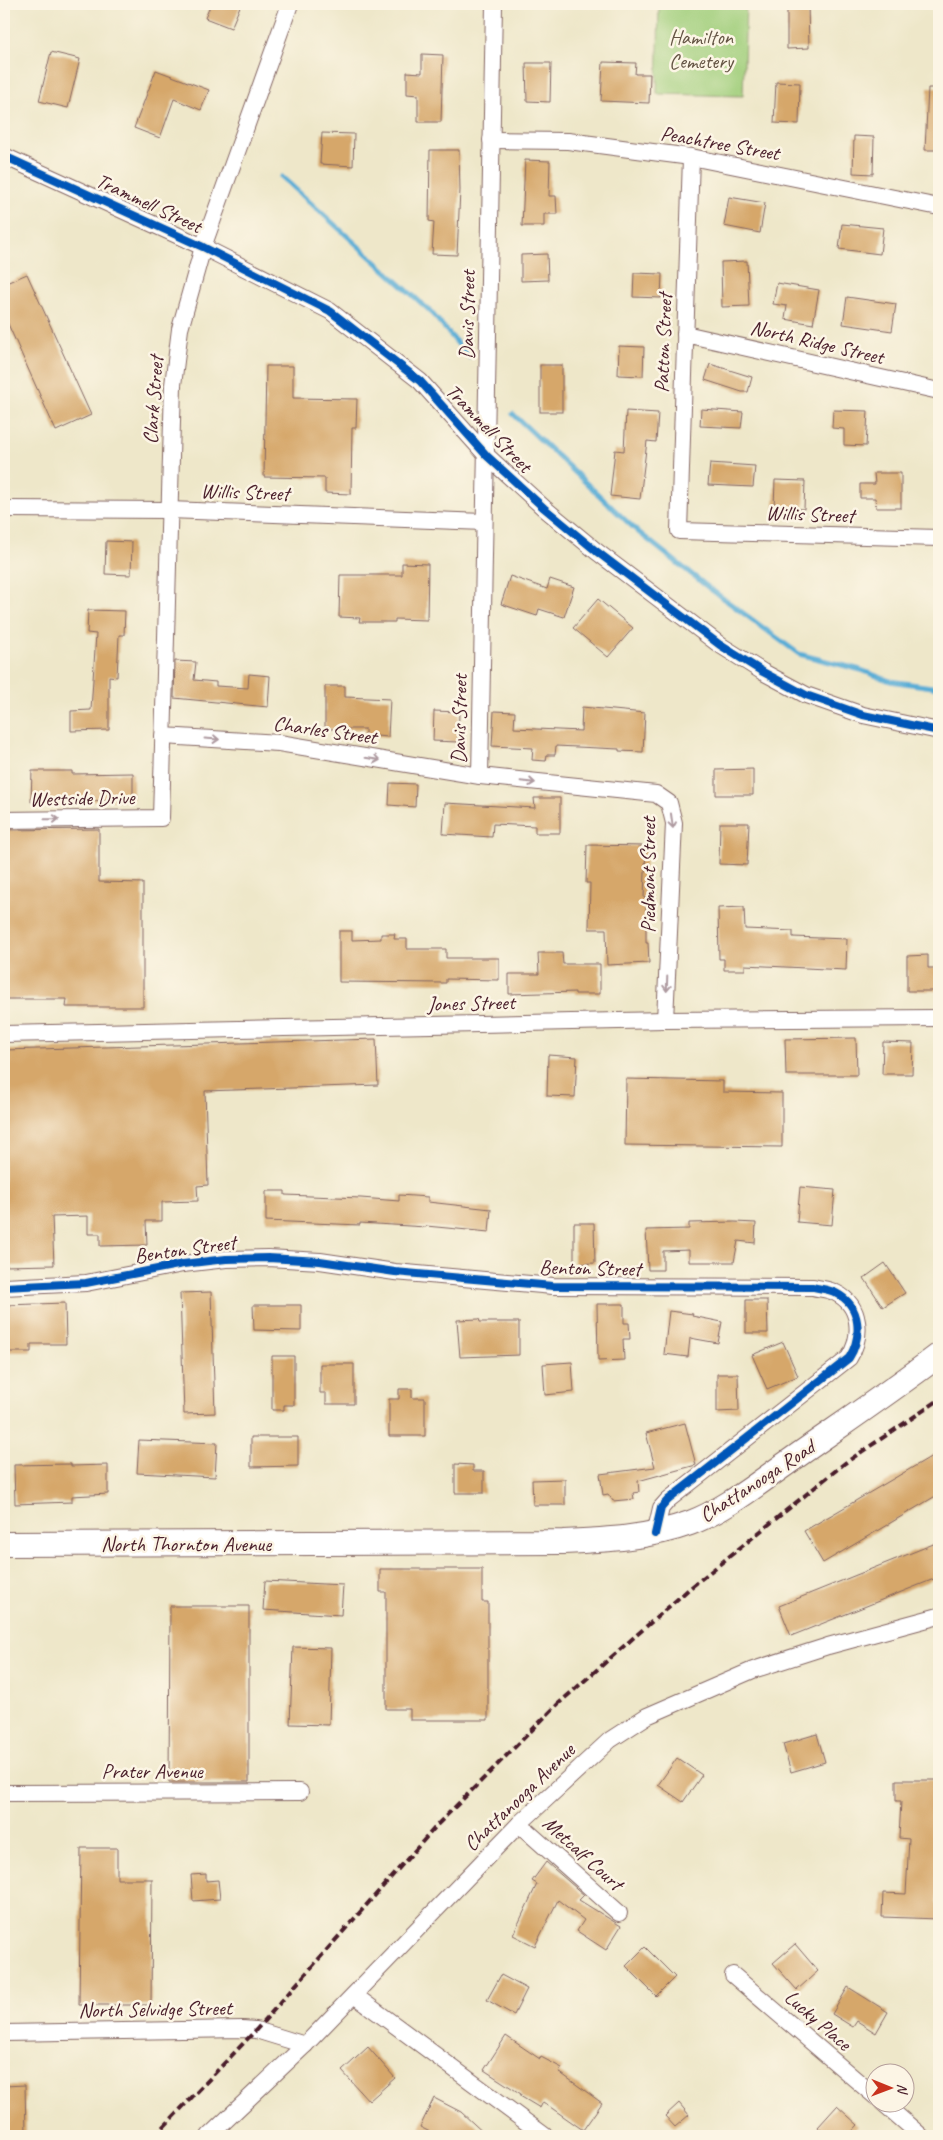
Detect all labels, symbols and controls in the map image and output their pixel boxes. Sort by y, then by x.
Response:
park label: Hamilton Cemetery [669,24,735,74]
street label: Peachtree Street [659,120,783,167]
street label: Trammell Street [92,167,208,240]
street label: Davis Street [453,268,481,360]
street label: Patton Street [648,290,678,393]
street label: North Ridge Street [748,314,888,370]
street label: Clark Street [137,352,169,445]
street label: Trammell Street [440,378,539,479]
street label: Willis Street [200,477,293,507]
street label: Willis Street [765,499,858,529]
street label: Davis Street [445,672,473,764]
street label: Charles Street [272,710,380,750]
one-way arrow [204,734,220,743]
one-way arrow [365,754,381,764]
one-way arrow [520,777,536,787]
street label: Westside Drive [29,784,136,812]
one-way arrow [668,813,678,829]
one-way arrow [44,815,60,824]
street label: Piedmont Street [635,815,661,933]
one-way arrow [662,975,672,991]
street label: Jones Street [426,989,517,1017]
street label: Benton Street [133,1229,240,1269]
street label: Benton Street [539,1254,644,1282]
street label: Chattanooga Road [694,1433,822,1528]
street label: North Thornton Avenue [101,1531,272,1557]
street label: Chattanooga Avenue [458,1737,581,1857]
street label: Prater Avenue [101,1758,204,1784]
street label: Metcalf Court [537,1810,631,1898]
street label: Lucky Place [779,1984,858,2057]
street label: North Selvidge Street [78,1995,234,2023]
north arrow [866,2062,916,2112]
text: N [894,2084,911,2095]

